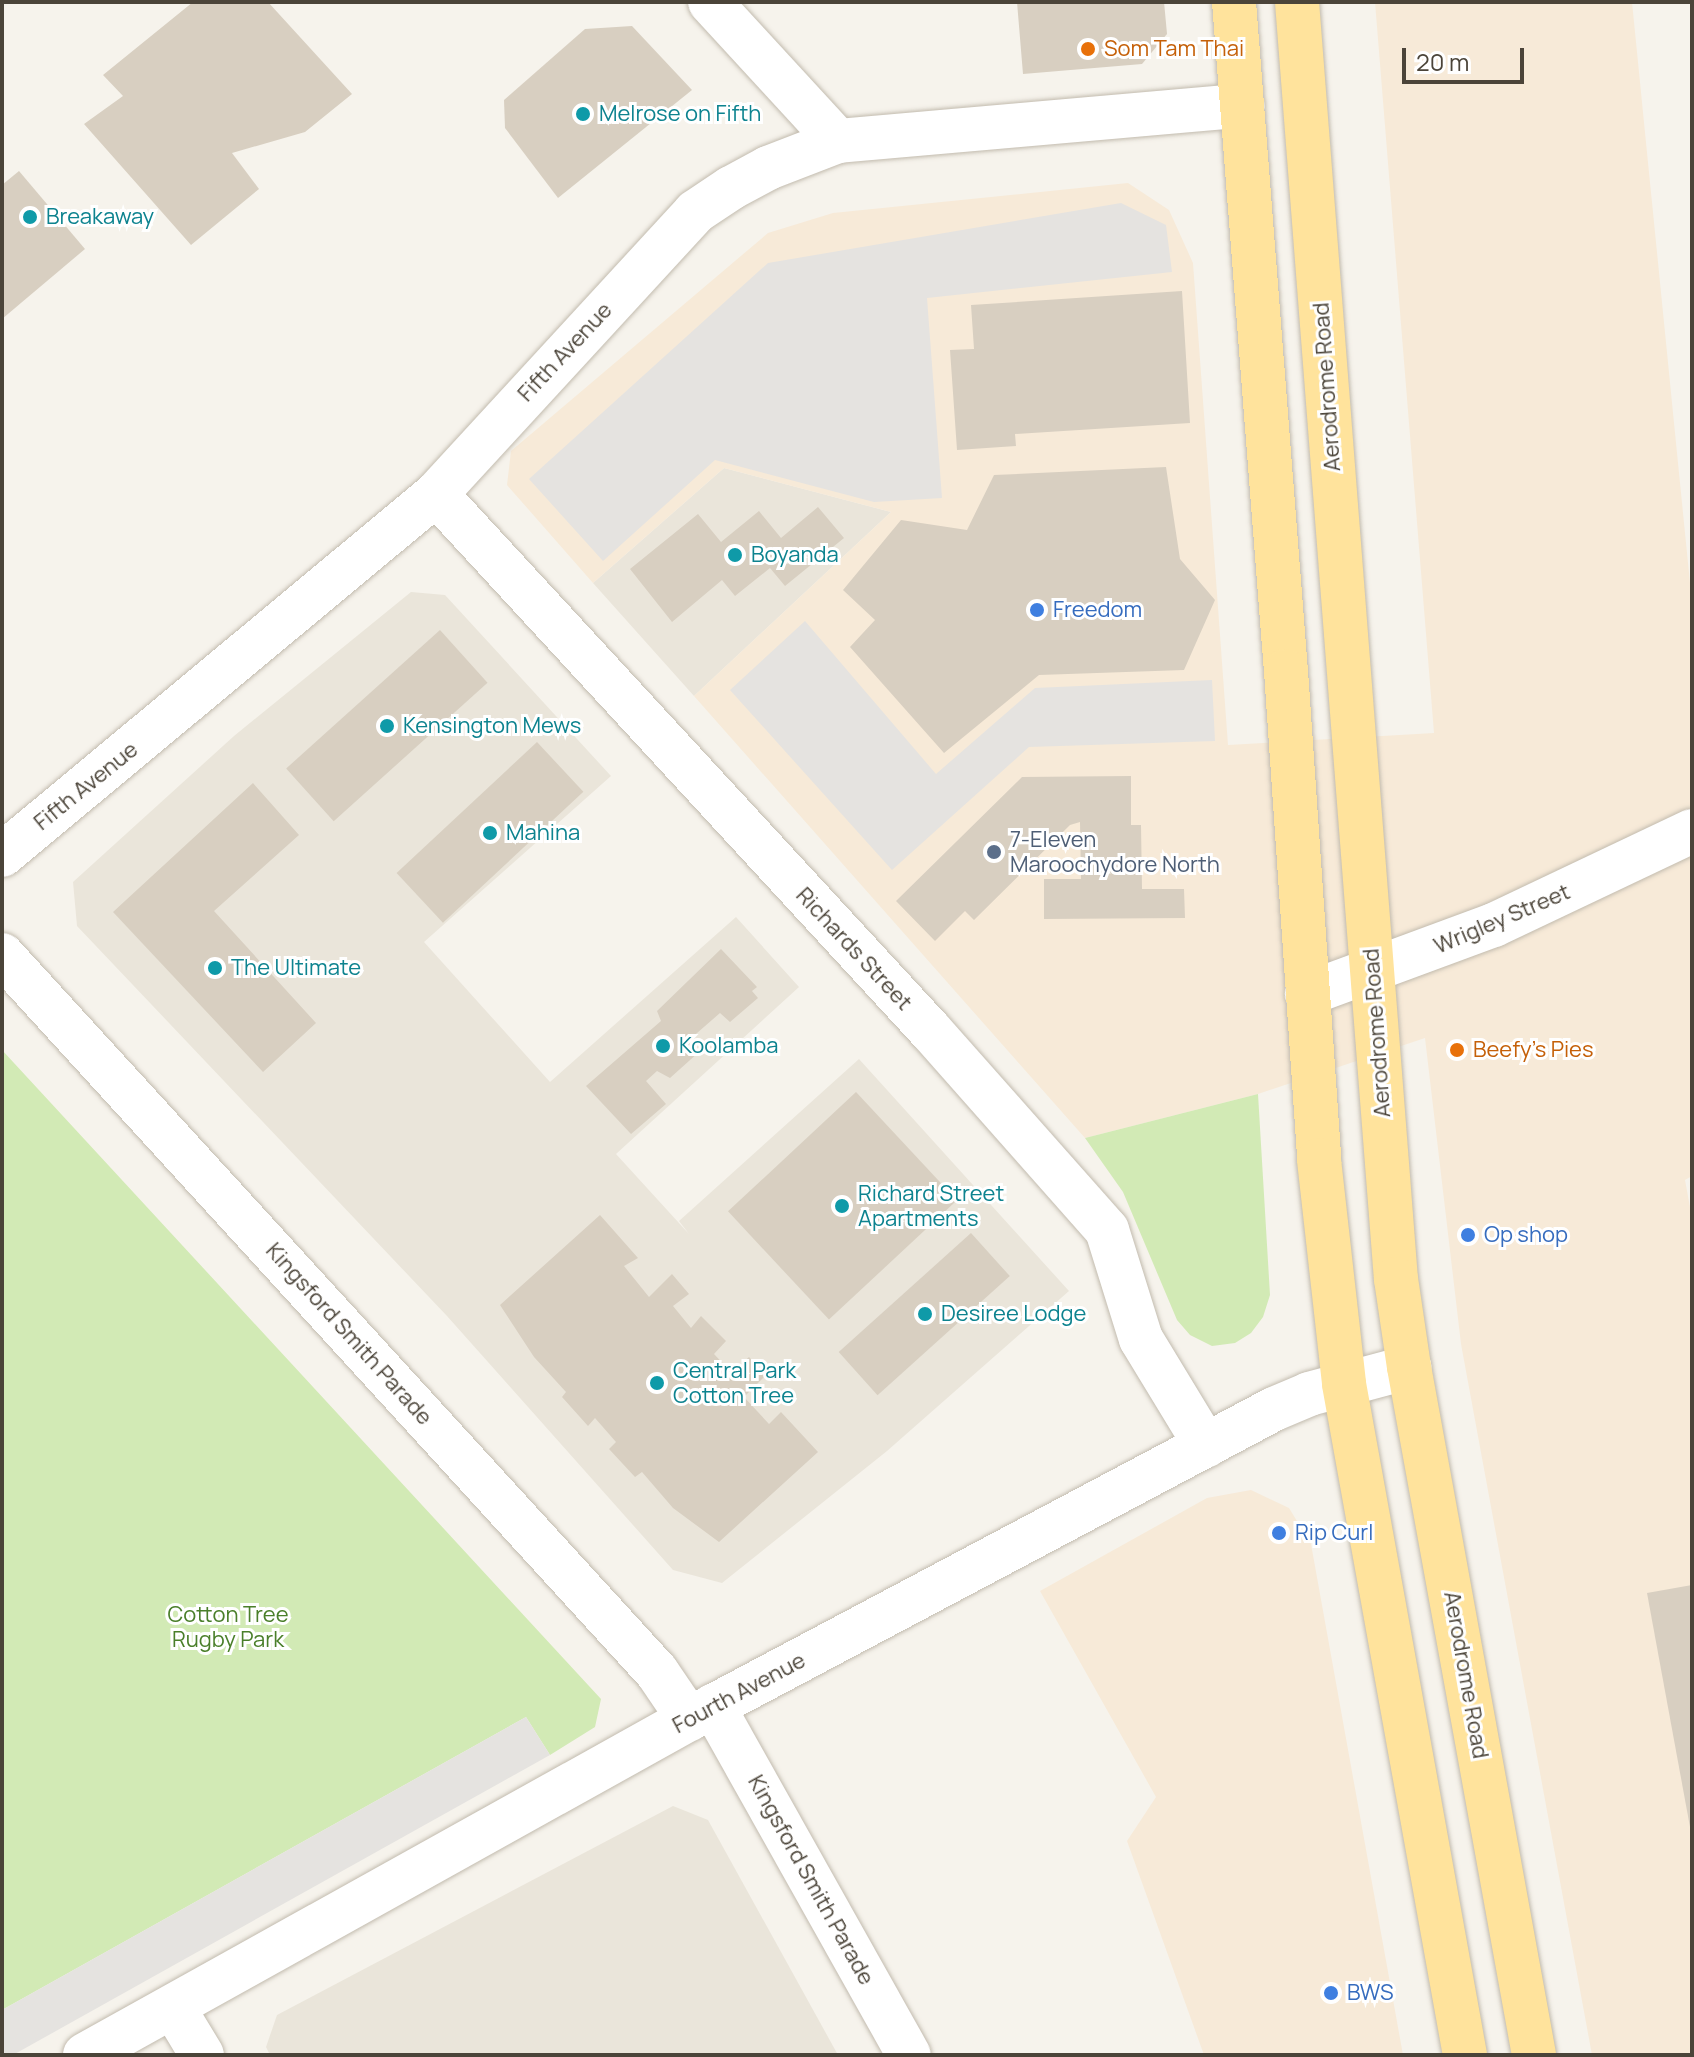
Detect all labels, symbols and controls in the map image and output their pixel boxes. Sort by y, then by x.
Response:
scale bar [1406,32,1528,82]
place label: Som Tam Thai [1104,36,1244,62]
marker: Som Tam Thai [1079,40,1097,58]
text: 20 m [1416,45,1469,78]
place label: Melrose on Fifth [599,101,761,127]
marker: Melrose on Fifth [574,105,592,123]
place label: Breakaway [46,204,154,230]
marker: Breakaway [21,208,39,226]
street label: Fifth Avenue [513,297,617,407]
street label: Aerodrome Road [1308,302,1346,472]
place label: Boyanda [751,542,839,568]
marker: Boyanda [726,546,744,564]
place label: Freedom [1053,597,1142,623]
marker: Freedom [1028,601,1046,619]
place label: Kensington Mews [403,713,581,739]
marker: Kensington Mews [378,717,396,735]
street label: Fifth Avenue [29,736,143,836]
place label: Mahina [506,820,580,846]
marker: Mahina [481,824,499,842]
place label: 7-Eleven Maroochydore North [1010,826,1220,878]
marker: 7-Eleven Maroochydore North [985,843,1003,861]
street label: Wrigley Street [1430,879,1574,959]
street label: Richards Street [791,882,917,1016]
street label: Aerodrome Road [1358,948,1396,1118]
place label: The Ultimate [231,955,361,981]
marker: The Ultimate [206,959,224,977]
place label: Koolamba [679,1033,778,1059]
marker: Koolamba [654,1037,672,1055]
place label: Beefy's Pies [1473,1037,1593,1063]
marker: Beefy's Pies [1448,1041,1466,1059]
place label: Richard Street Apartments [858,1180,1004,1232]
marker: Richard Street Apartments [833,1197,851,1215]
place label: Op shop [1484,1222,1568,1248]
marker: Op shop [1459,1226,1477,1244]
street label: Kingsford Smith Parade [260,1238,438,1430]
place label: Desiree Lodge [941,1301,1086,1327]
marker: Desiree Lodge [916,1305,934,1323]
place label: Central Park Cotton Tree [673,1357,796,1408]
marker: Central Park Cotton Tree [648,1374,666,1392]
place label: Rip Curl [1295,1520,1373,1546]
marker: Rip Curl [1270,1524,1288,1542]
street label: Aerodrome Road [1438,1589,1494,1761]
park label: Cotton Tree Rugby Park [168,1601,288,1652]
street label: Fourth Avenue [668,1647,810,1739]
street label: Kingsford Smith Parade [742,1771,880,1989]
place label: BWS [1347,1980,1394,2006]
marker: BWS [1322,1984,1340,2002]

